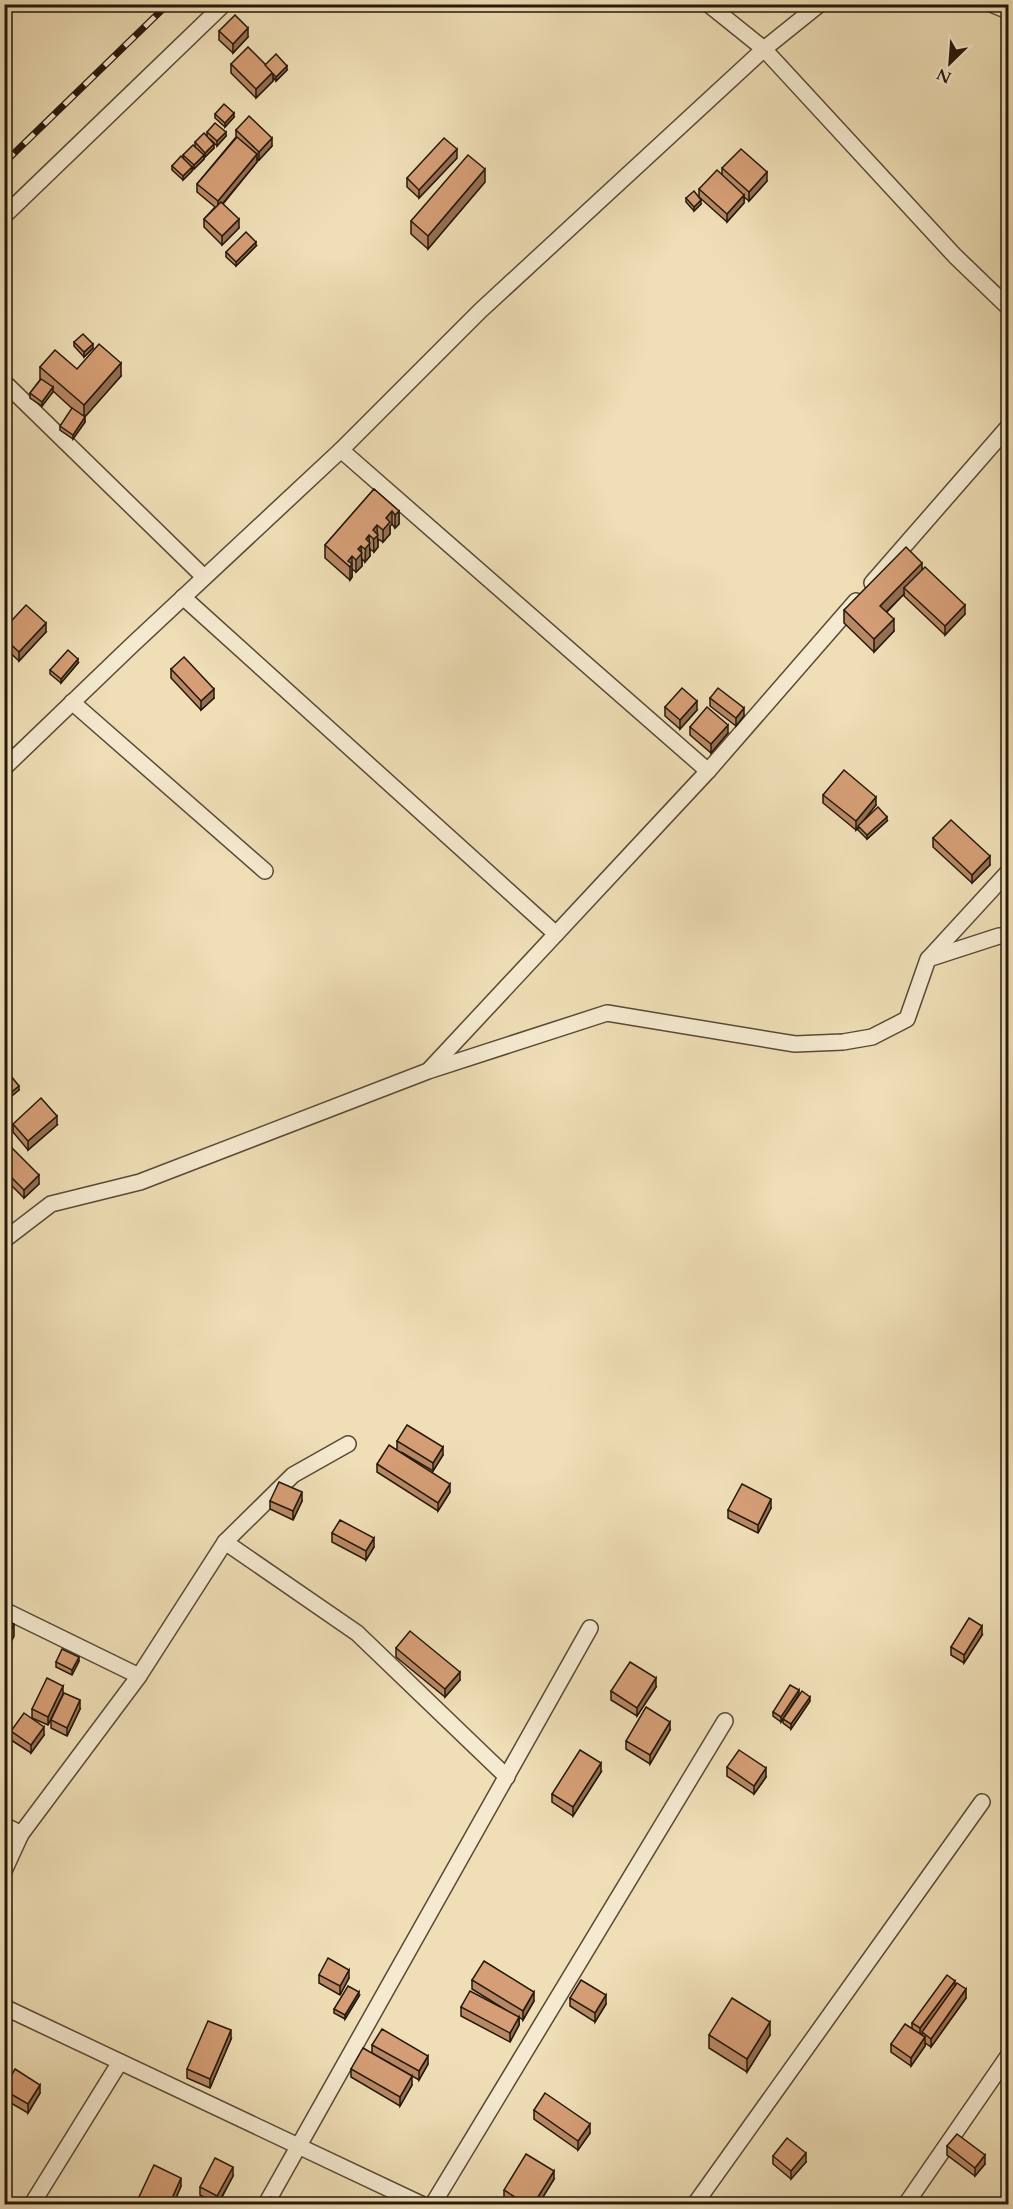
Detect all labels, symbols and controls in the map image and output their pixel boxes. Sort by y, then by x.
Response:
north arrow [920,33,980,93]
text: N [933,63,955,89]

